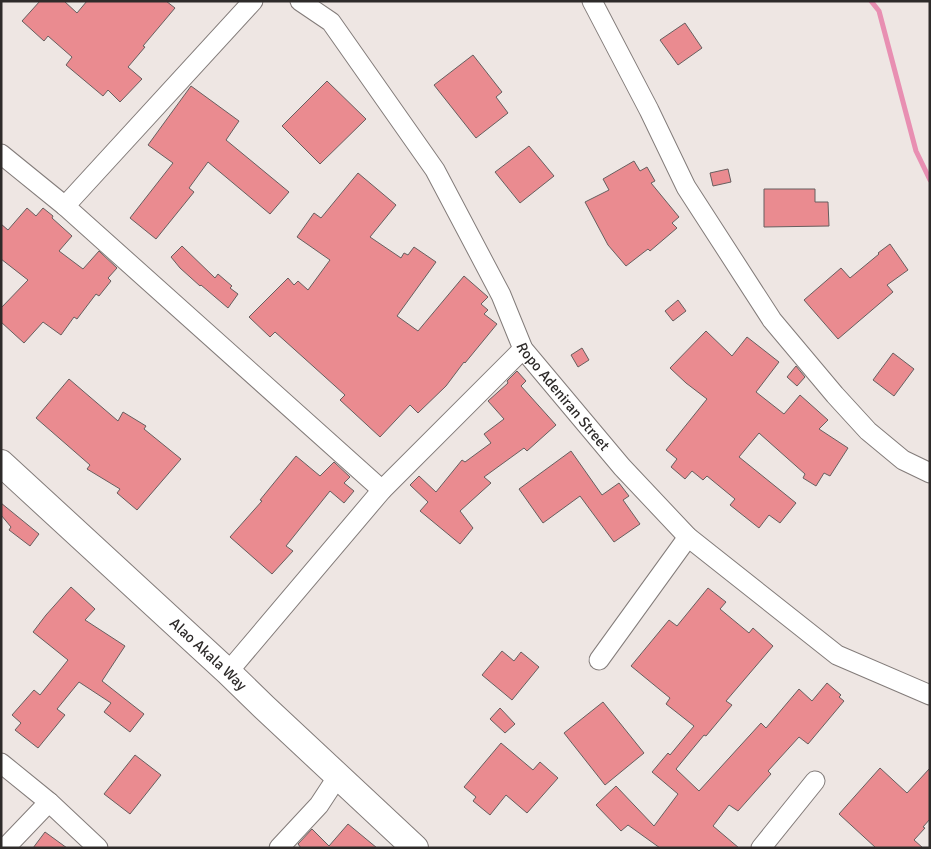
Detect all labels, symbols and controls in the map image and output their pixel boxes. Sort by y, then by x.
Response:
street label: Ropo Adeniran Street [512,340,614,454]
street label: Alao Akala Way [166,614,251,694]

